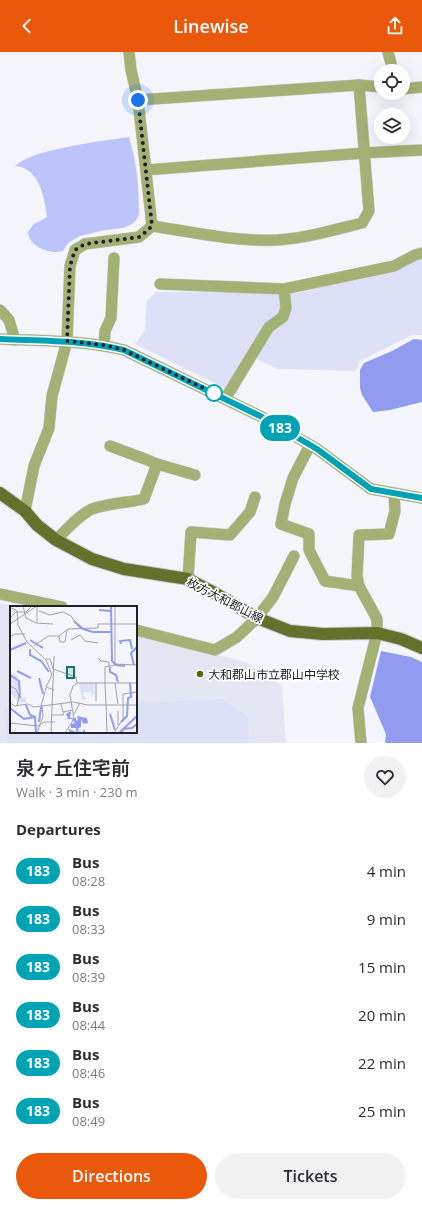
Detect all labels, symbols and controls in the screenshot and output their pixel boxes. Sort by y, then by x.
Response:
text: Linewise [173,14,249,38]
icon: back [16,15,38,37]
icon: share [384,15,406,37]
map controls [374,64,410,144]
button: locate [374,64,410,100]
your location [128,90,148,110]
button: layers [374,108,410,144]
unlabelled marker [205,384,223,402]
line badge: 183 [257,415,303,441]
text: 183 [268,418,292,437]
street label: 枚方大和郡山線 [184,573,266,627]
inset map [10,606,137,733]
place label: 大和郡山市立郡山中学校 [208,666,340,683]
marker: 大和郡山市立郡山中学校 [195,669,205,679]
text: 泉ヶ丘住宅前 [16,755,130,781]
button: heart [364,756,406,798]
text: Walk · 3 min · 230 m [16,783,138,801]
text: Departures [16,819,101,839]
text: Bus [72,852,99,872]
text: 183 [26,861,50,880]
text: 4 min [367,861,406,881]
text: 08:28 [72,872,105,890]
text: Bus [72,900,99,920]
text: 183 [26,909,50,928]
text: 9 min [367,909,406,929]
text: 08:33 [72,920,105,938]
text: Bus [72,948,99,968]
text: 183 [26,957,50,976]
text: 15 min [358,957,406,977]
text: 08:39 [72,968,105,986]
text: Bus [72,996,99,1016]
text: 183 [26,1005,50,1024]
text: 20 min [358,1005,406,1025]
text: 08:44 [72,1016,105,1034]
text: Bus [72,1044,99,1064]
text: 183 [26,1053,50,1072]
text: 22 min [358,1053,406,1073]
text: 08:46 [72,1064,105,1082]
text: Bus [72,1092,99,1112]
text: 183 [26,1101,50,1120]
text: 25 min [358,1101,406,1121]
text: 08:49 [72,1112,105,1130]
button: Directions [16,1153,207,1199]
button: Tickets [215,1153,406,1199]

